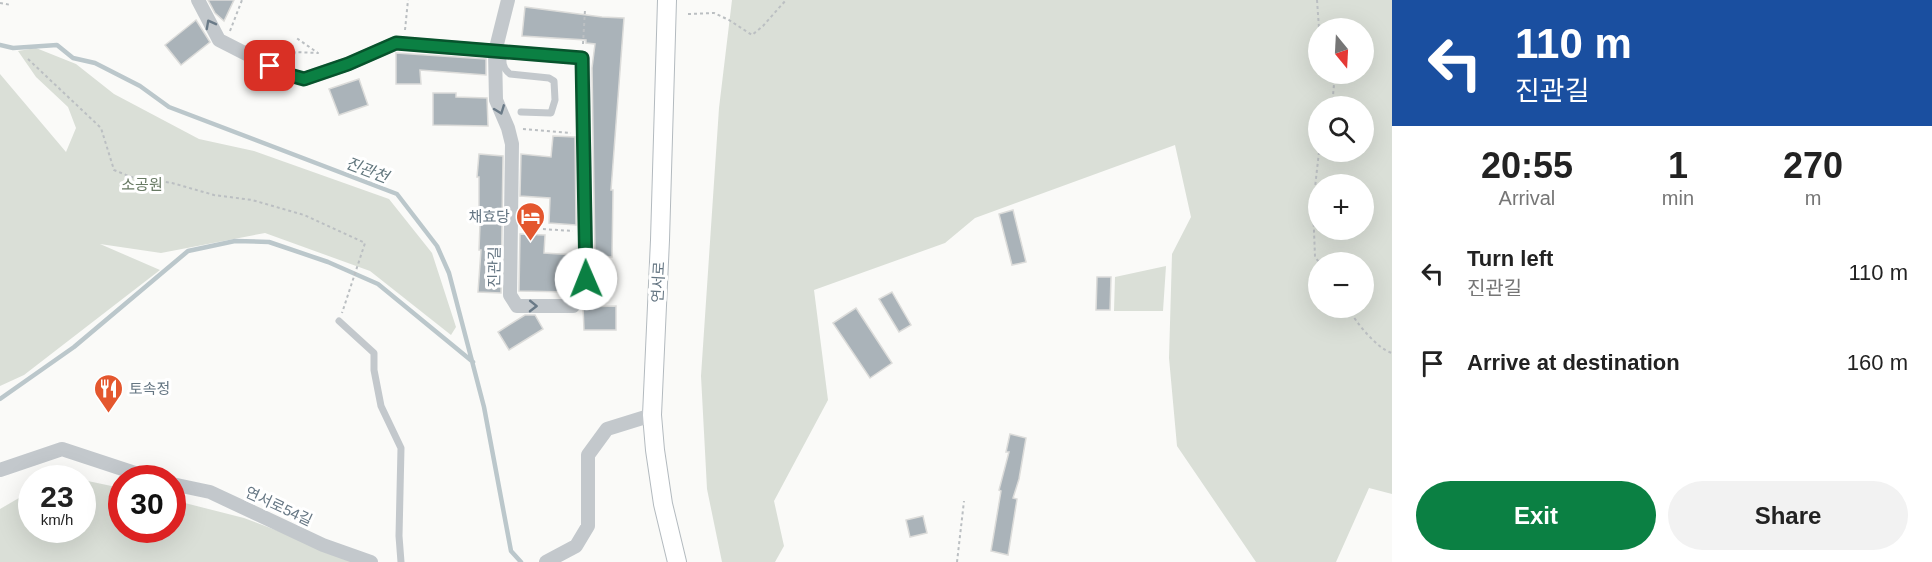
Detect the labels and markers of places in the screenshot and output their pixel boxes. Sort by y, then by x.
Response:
pin [244,40,295,91]
hotel icon: 채효당 [515,200,547,242]
place label: 채효당 [469,208,510,225]
restaurant icon: 토속정 [92,372,124,414]
place label: 토속정 [129,380,170,397]

